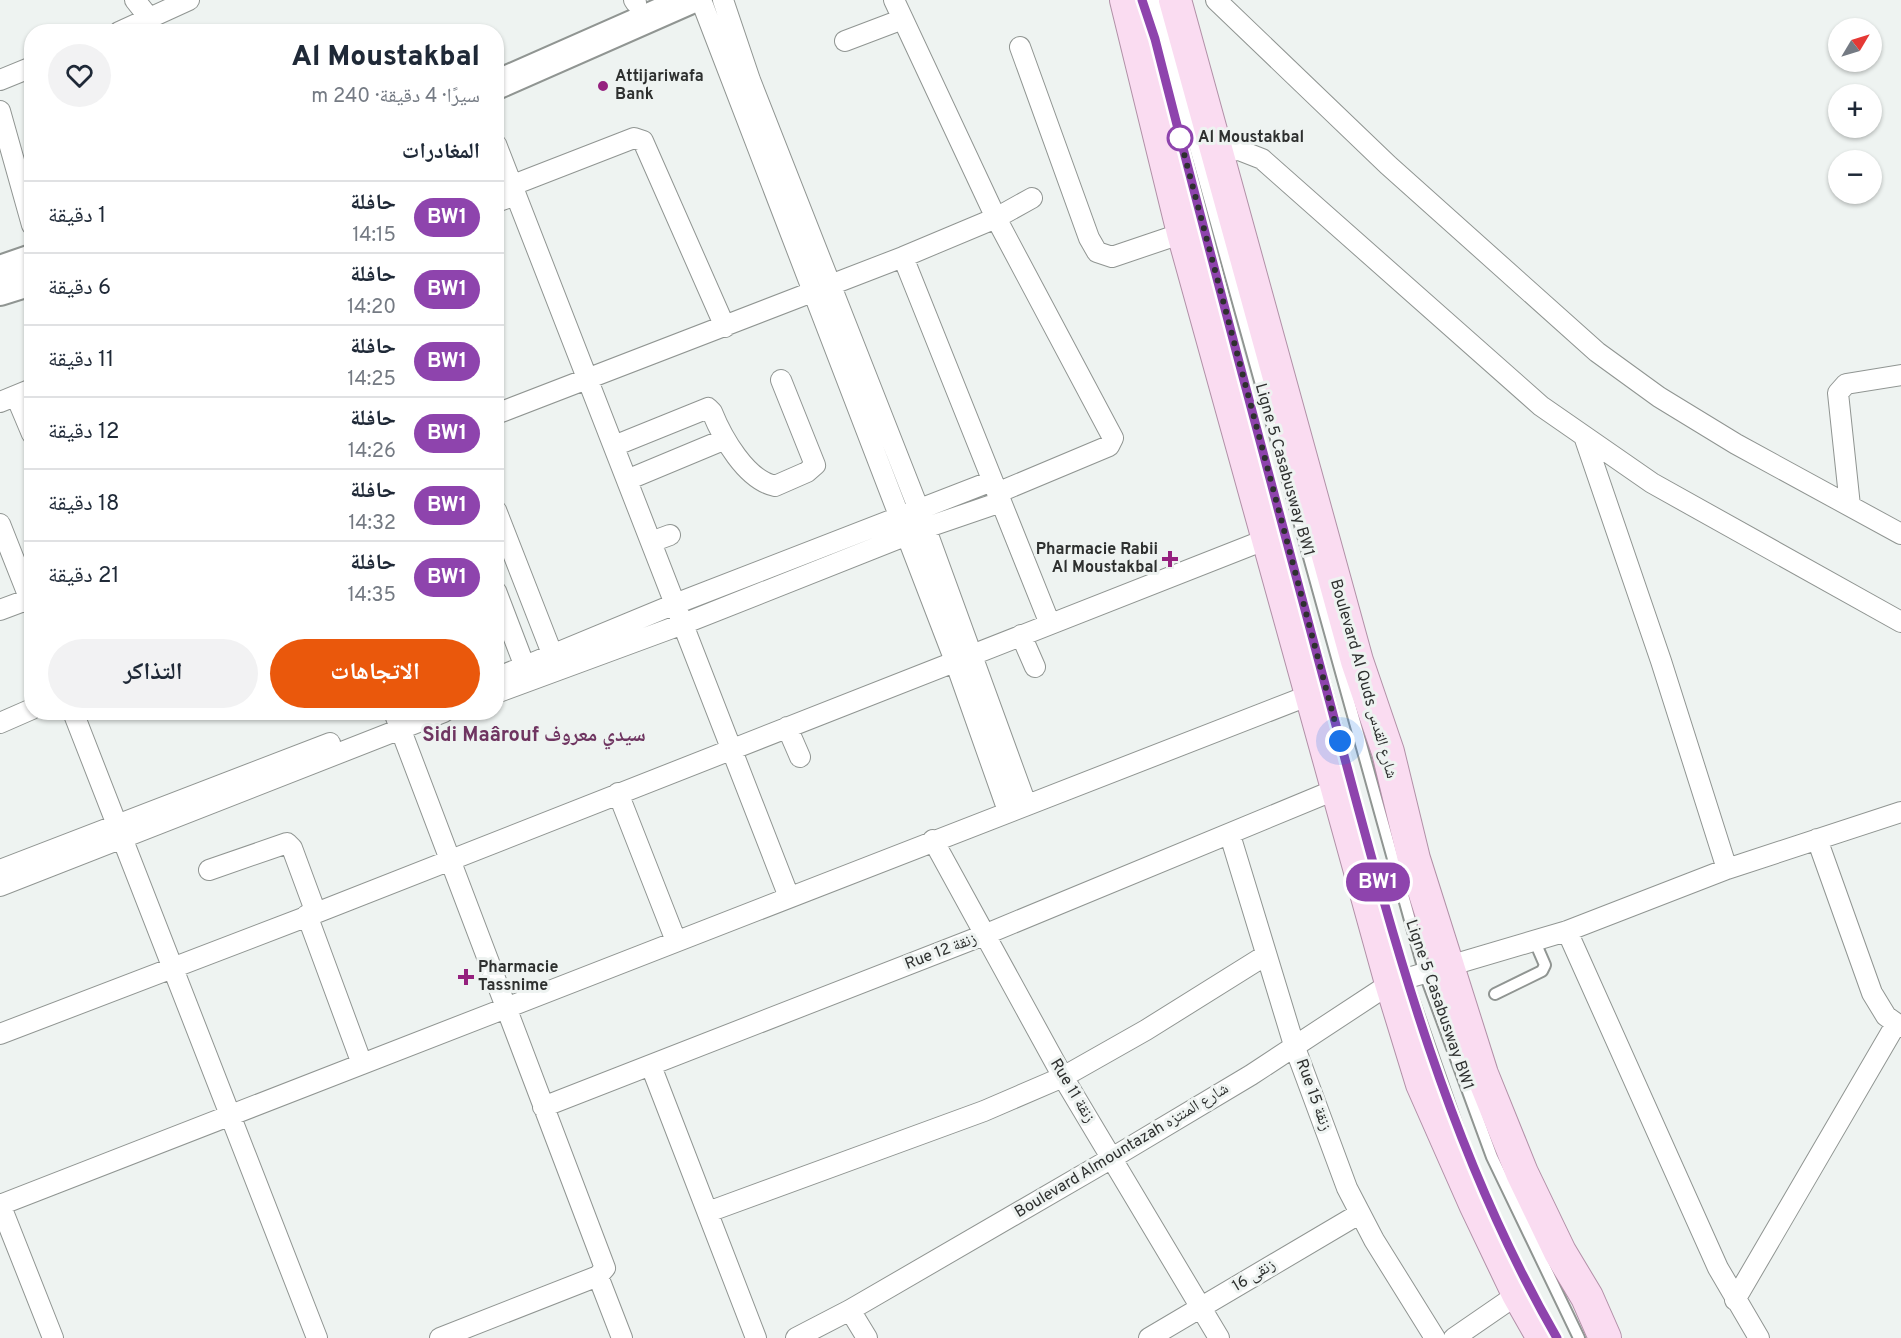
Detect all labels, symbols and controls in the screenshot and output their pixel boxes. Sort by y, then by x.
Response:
north arrow [1828,18,1882,72]
map controls [1828,18,1882,204]
text: Al Moustakbal [292,40,480,76]
button: heart [48,44,111,107]
place label: Attijariwafa Bank [615,67,704,105]
marker: Attijariwafa Bank [596,79,610,93]
text: سيرًا · 4 دقيقة · 240 m [311,84,480,110]
button: + [1828,84,1882,138]
marker: Al Moustakbal [1167,125,1193,151]
place label: Al Moustakbal [1198,128,1304,148]
text: المغادرات [402,139,480,166]
button: − [1828,150,1882,204]
text: حافلة [350,190,396,217]
text: 1 دقيقة [48,203,106,230]
text: BW1 [427,204,467,231]
text: 14:15 [352,223,396,249]
text: حافلة [350,262,396,289]
text: 6 دقيقة [48,275,111,302]
text: BW1 [427,276,467,303]
text: 14:20 [347,295,396,321]
text: حافلة [350,334,396,361]
text: 11 دقيقة [48,347,114,374]
text: BW1 [427,348,467,375]
text: 14:25 [347,367,396,393]
street label: Ligne 5 Casabusway BW1 [1250,381,1318,559]
text: حافلة [350,406,396,433]
text: 12 دقيقة [48,419,120,446]
text: BW1 [427,420,467,447]
text: 14:26 [348,439,396,465]
text: حافلة [350,478,396,505]
text: 18 دقيقة [48,491,120,518]
text: BW1 [427,492,467,519]
text: 14:32 [348,511,396,537]
place label: Pharmacie Rabii Al Moustakbal [1036,540,1158,578]
text: حافلة [350,550,396,577]
marker: Pharmacie Rabii Al Moustakbal [1163,552,1177,566]
text: 21 دقيقة [48,563,120,590]
text: BW1 [427,564,467,591]
street label: Boulevard Al Quds شارع القدس [1325,577,1401,781]
text: 14:35 [348,583,396,609]
button: التذاكر [48,639,258,708]
button: الاتجاهات [270,639,480,708]
district label: Sidi Maârouf سيدي معروف [422,723,646,750]
your location [1325,726,1355,756]
line badge: BW1 [1344,862,1412,902]
text: BW1 [1358,869,1398,896]
street label: Ligne 5 Casabusway BW1 [1400,917,1478,1093]
street label: Rue 12 زنقة [902,929,980,975]
place label: Pharmacie Tassnime [478,958,558,996]
marker: Pharmacie Tassnime [459,970,473,984]
street label: Rue 11 زنقة [1045,1055,1099,1127]
street label: Rue 15 زنقة [1291,1056,1335,1134]
street label: Boulevard Almountazah شارع المنتزه [1011,1079,1233,1223]
street label: زنقى 16 [1229,1255,1279,1297]

